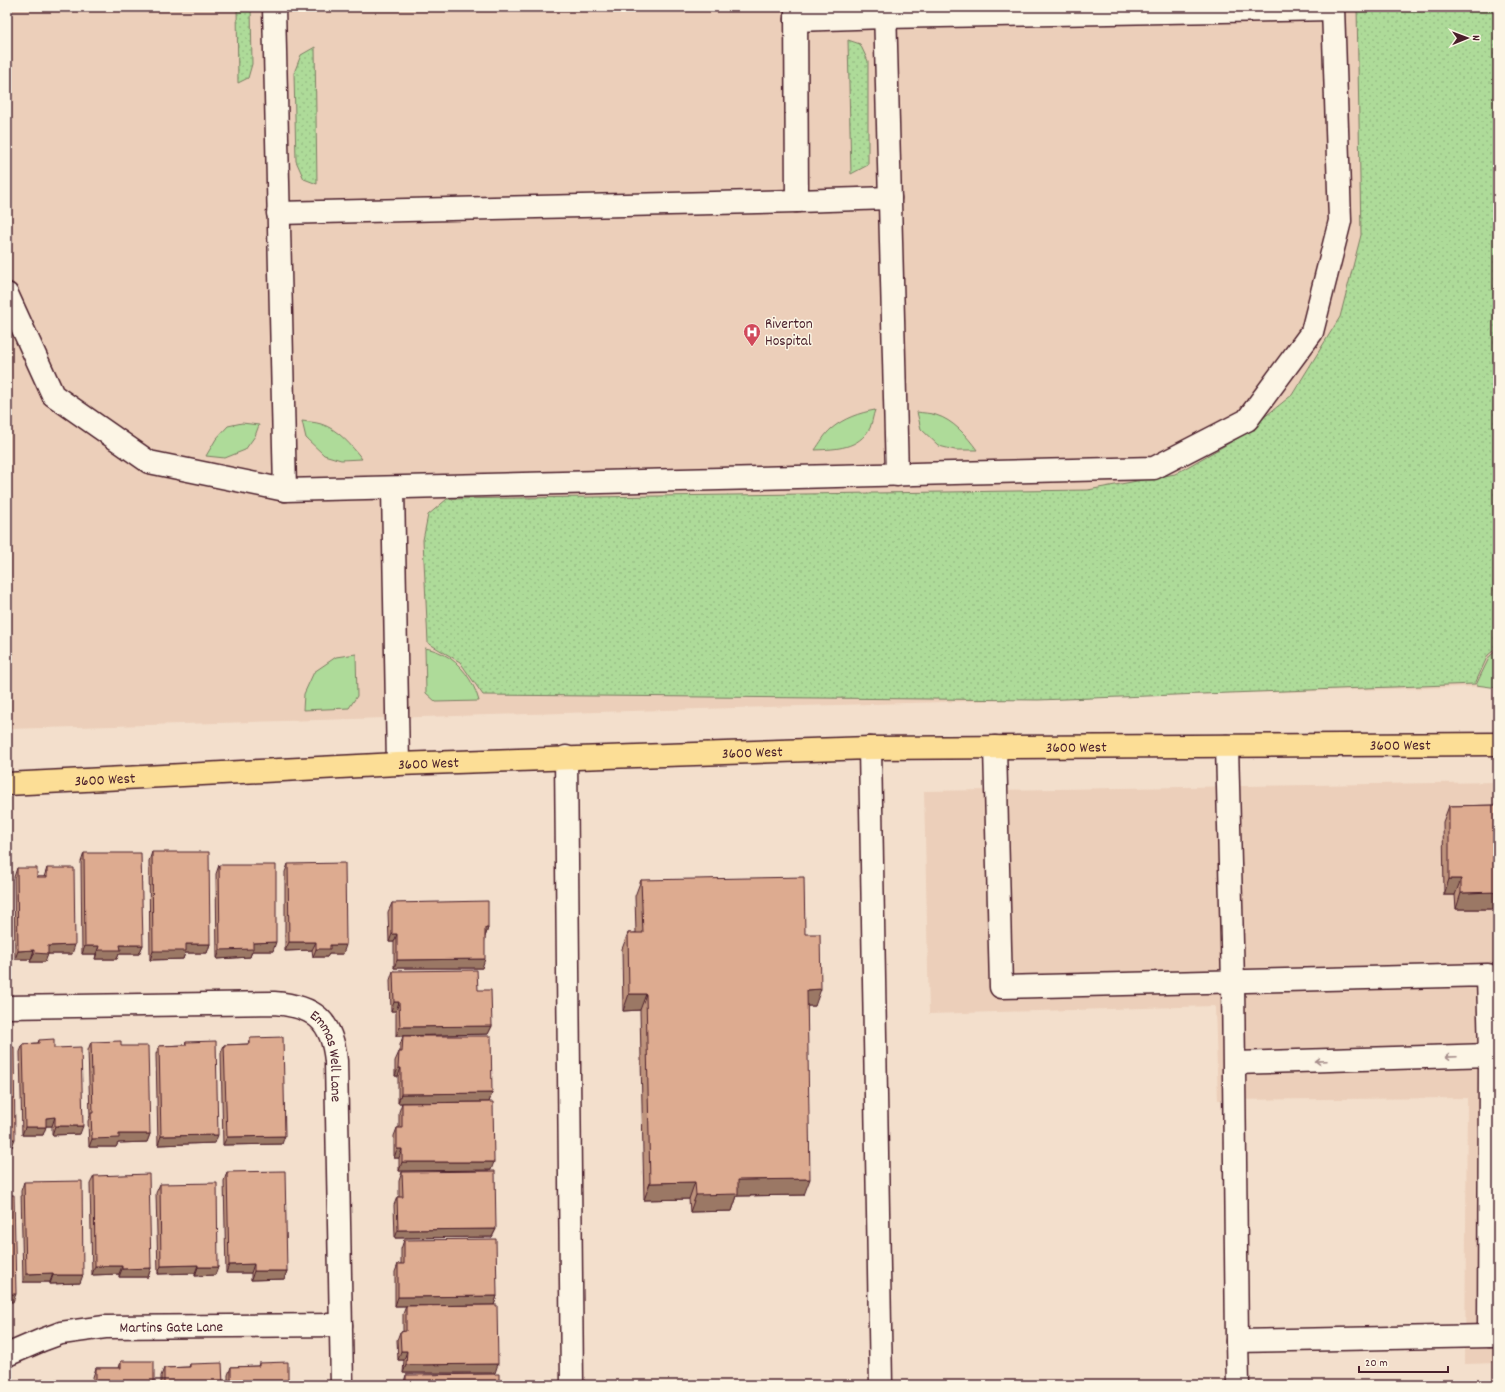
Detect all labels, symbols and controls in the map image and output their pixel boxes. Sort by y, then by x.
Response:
north arrow [1447,18,1487,58]
text: N [1467,35,1483,41]
place label: Riverton Hospital [765,314,813,353]
hospital icon: Riverton Hospital [742,322,762,347]
street label: 3600 West [1370,735,1431,758]
street label: 3600 West [1046,737,1107,760]
street label: 3600 West [722,742,784,766]
street label: 3600 West [398,753,460,777]
street label: 3600 West [74,768,136,794]
street label: Emmas Well Lane [305,1005,346,1103]
one-way arrow [1445,1053,1458,1060]
one-way arrow [1315,1057,1328,1064]
street label: Martins Gate Lane [120,1317,223,1340]
scale bar [1359,1348,1448,1374]
text: 20 m [1365,1355,1388,1372]

